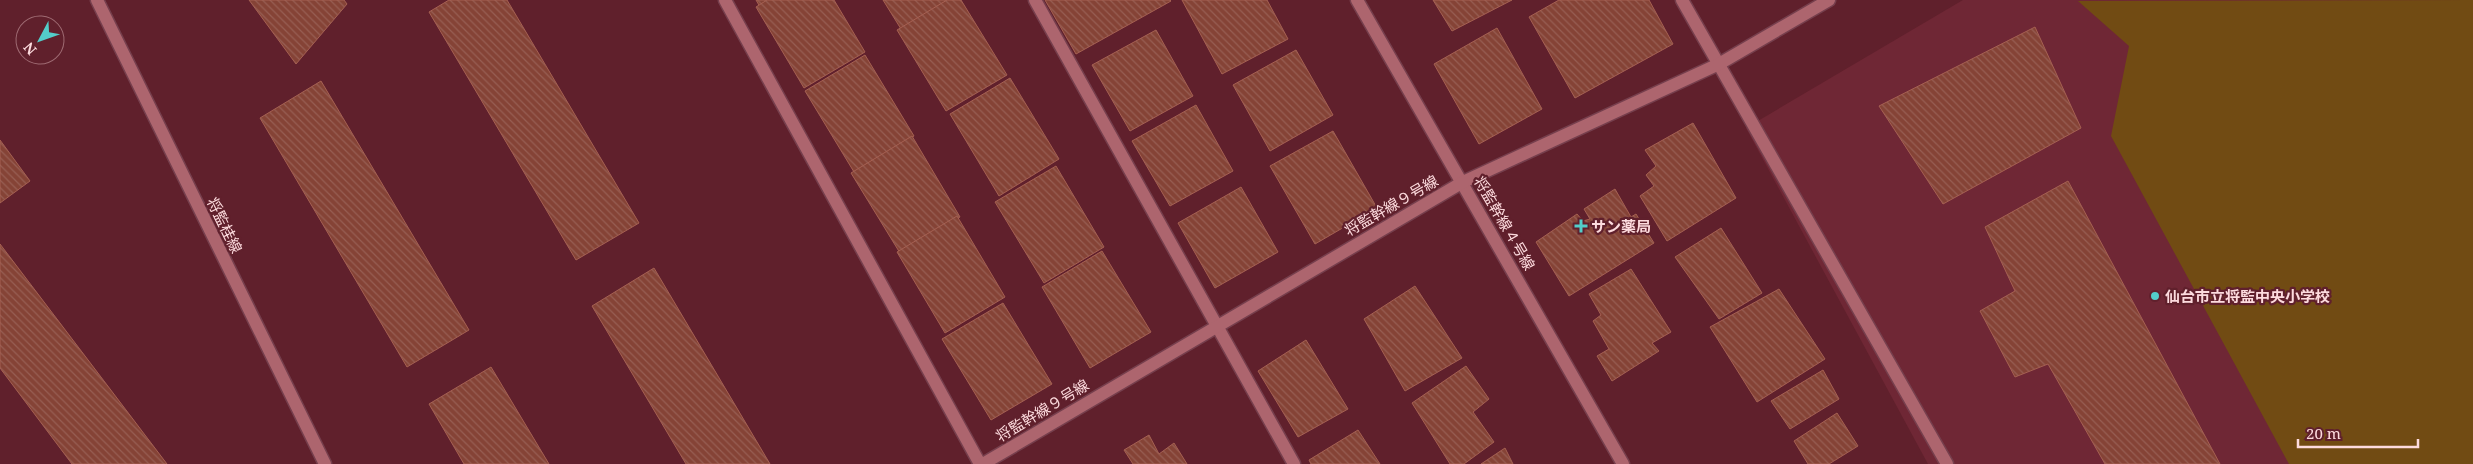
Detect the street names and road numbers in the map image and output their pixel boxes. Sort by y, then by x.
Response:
street label: 将監幹線９号線 [1341,170,1441,240]
street label: 将監幹線４号線 [1470,173,1540,273]
street label: 将監桂線 [203,194,247,256]
street label: 将監幹線９号線 [992,374,1092,446]

